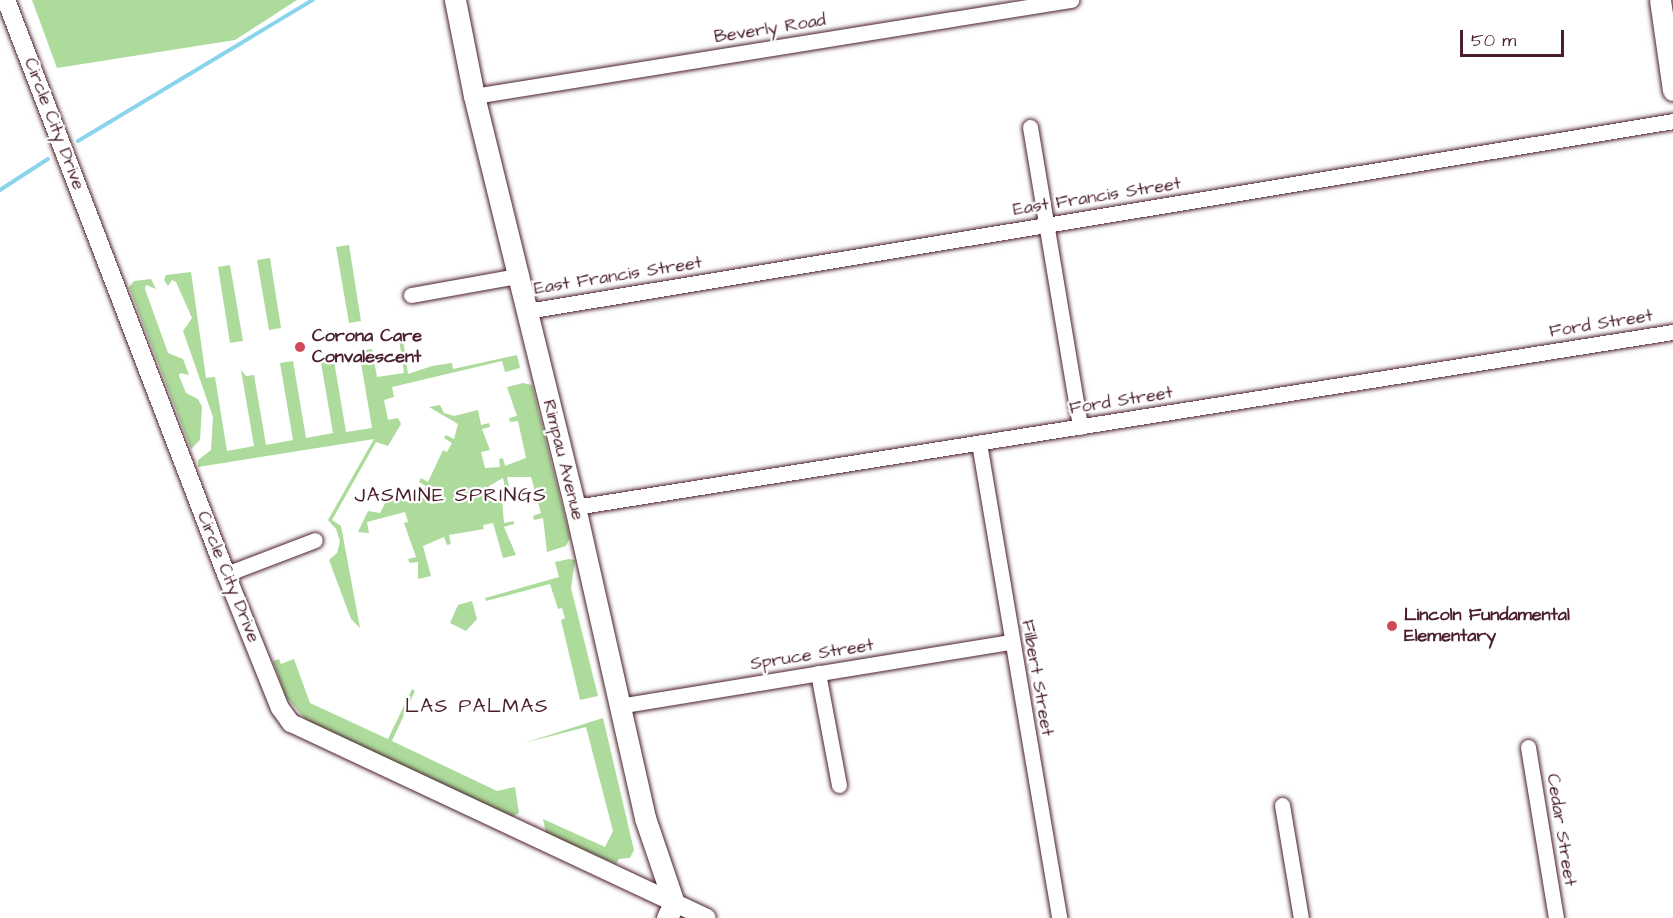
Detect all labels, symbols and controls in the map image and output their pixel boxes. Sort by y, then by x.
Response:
street label: Beverly Road [713,10,827,48]
scale bar [1463,18,1566,56]
text: 50 m [1471,28,1516,53]
street label: Circle City Drive [19,55,89,193]
street label: East Francis Street [1011,173,1183,221]
street label: East Francis Street [532,252,704,300]
street label: Ford Street [1548,305,1654,343]
place label: Corona Care Convalescent [312,326,422,368]
marker: Corona Care Convalescent [293,340,307,354]
street label: Ford Street [1068,382,1174,420]
street label: Rimpau Avenue [538,397,588,523]
district label: JASMINE SPRINGS [355,483,547,507]
street label: Circle City Drive [192,508,264,646]
place label: Lincoln Fundamental Elementary [1404,605,1570,648]
street label: Filbert Street [1016,618,1058,738]
marker: Lincoln Fundamental Elementary [1385,619,1399,633]
street label: Spruce Street [749,635,875,675]
district label: LAS PALMAS [405,694,549,718]
street label: Cedar Street [1541,772,1581,888]

